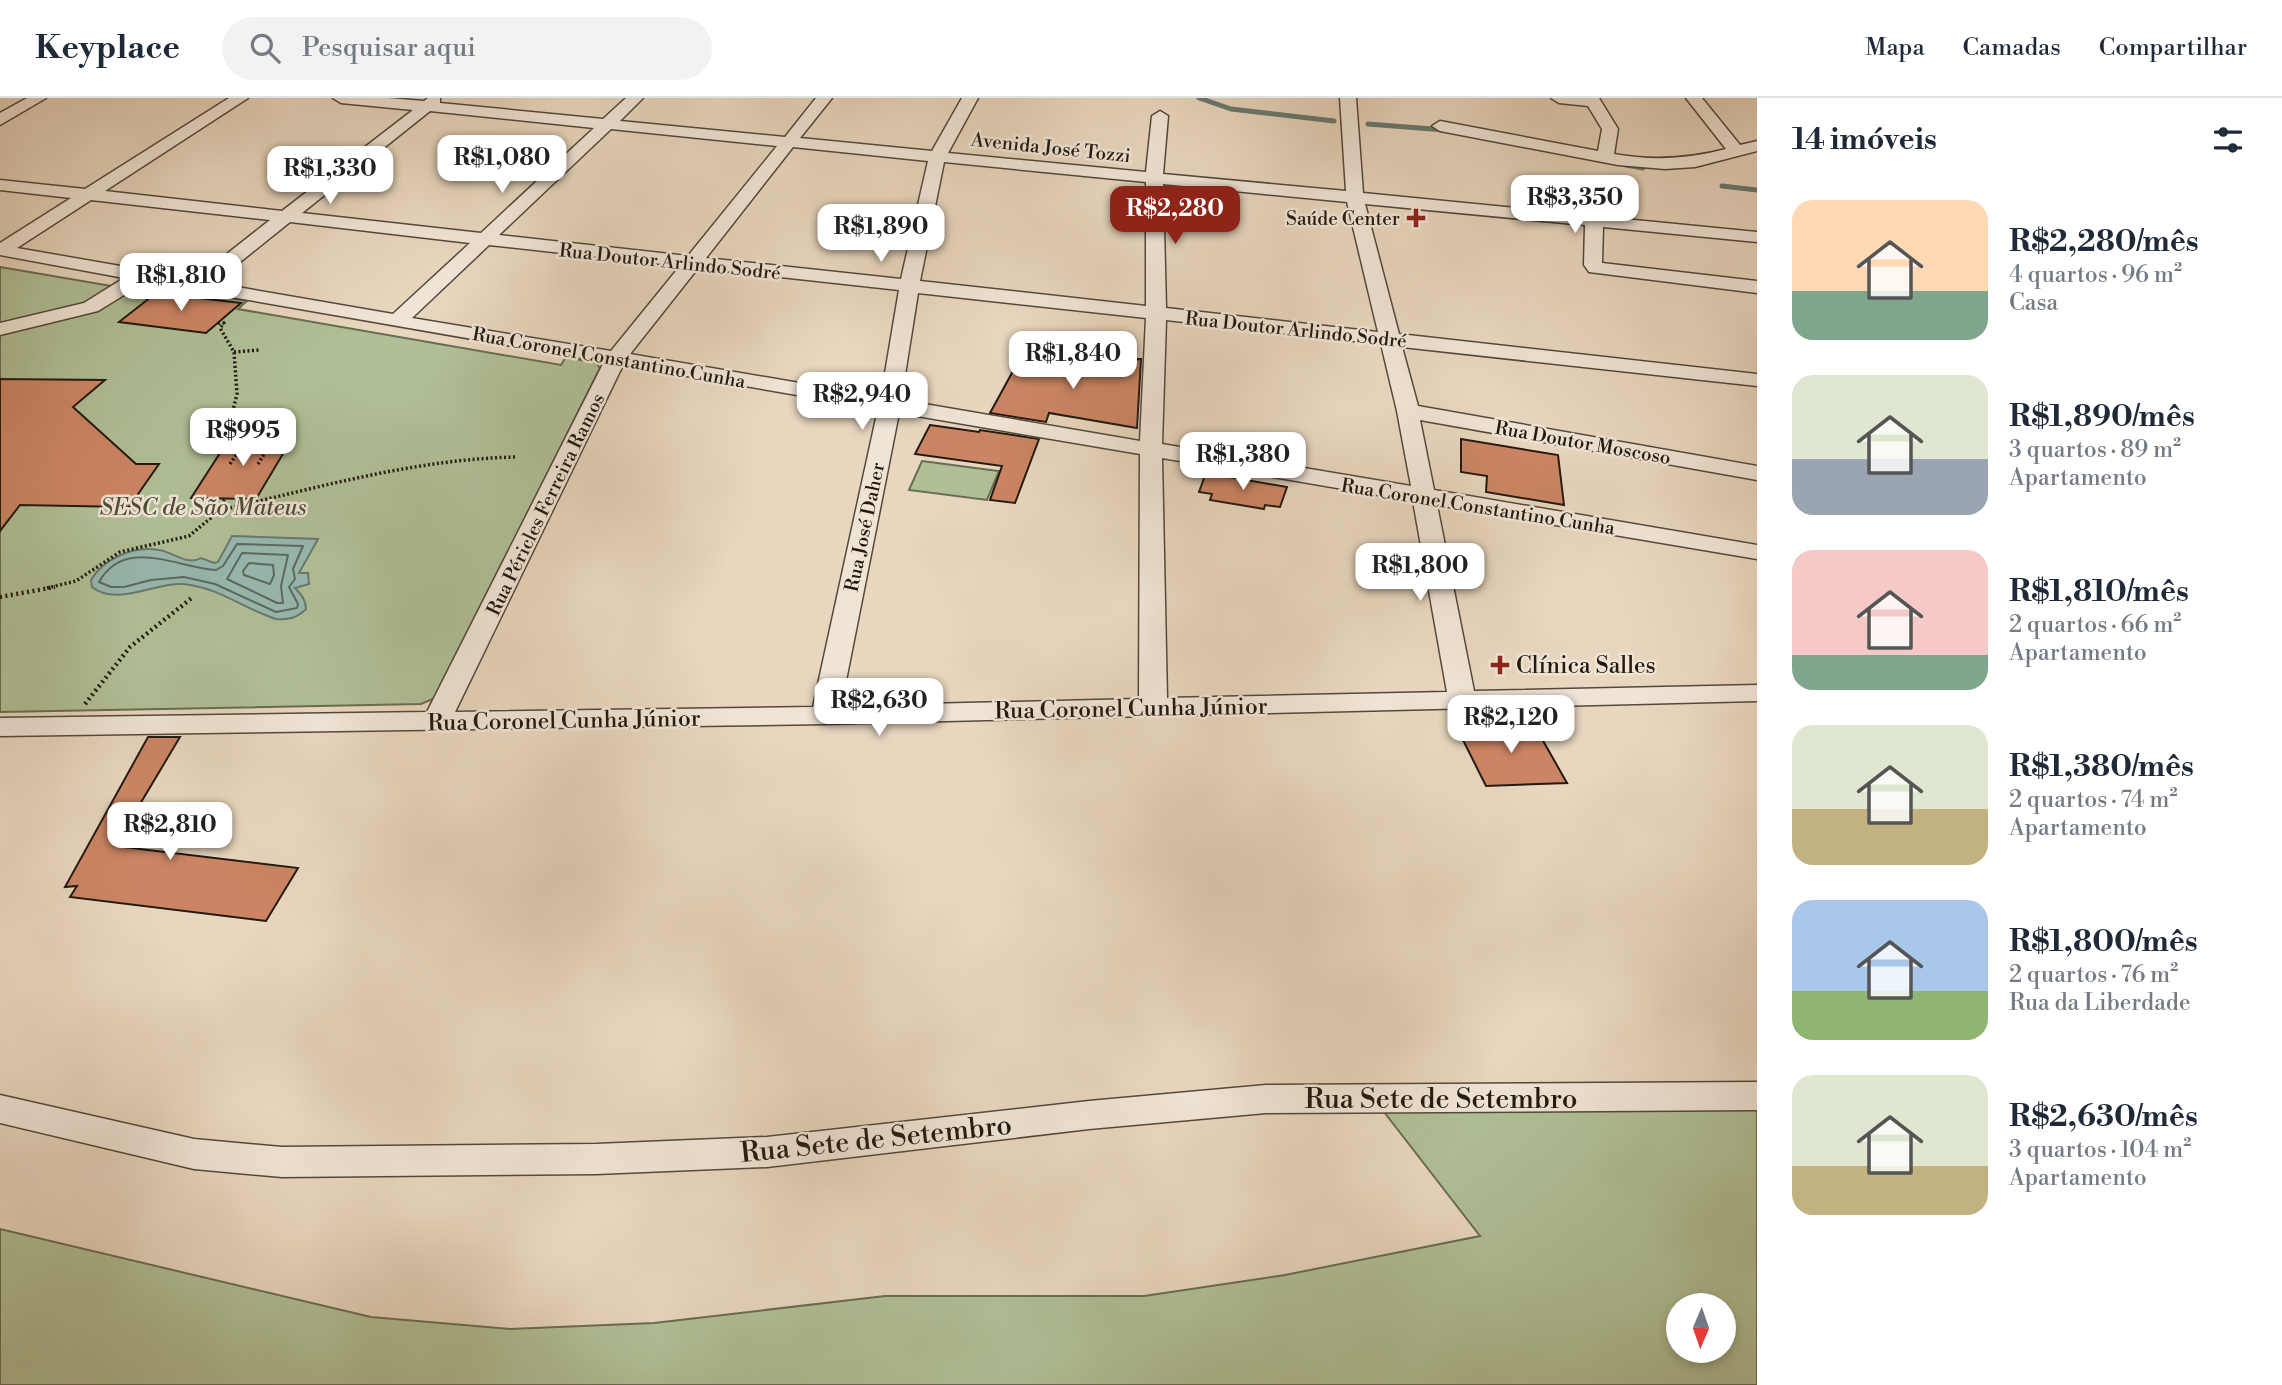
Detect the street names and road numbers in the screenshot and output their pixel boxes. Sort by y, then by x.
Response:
street label: Avenida José Tozzi [969,128,1132,168]
street label: Rua Doutor Arlindo Sodré [558,238,782,286]
street label: Rua Doutor Arlindo Sodré [1184,306,1408,354]
street label: Rua Coronel Constantino Cunha [470,322,748,394]
street label: Rua Péricles Ferreira Ramos [482,389,610,620]
street label: Rua Doutor Moscoso [1493,416,1673,470]
street label: Rua José Daher [840,460,890,594]
street label: Rua Coronel Constantino Cunha [1339,473,1617,541]
street label: Rua Coronel Cunha Júnior [994,693,1268,725]
street label: Rua Coronel Cunha Júnior [427,705,701,737]
street label: Rua Sete de Setembro [1305,1082,1577,1117]
street label: Rua Sete de Setembro [739,1108,1014,1171]

